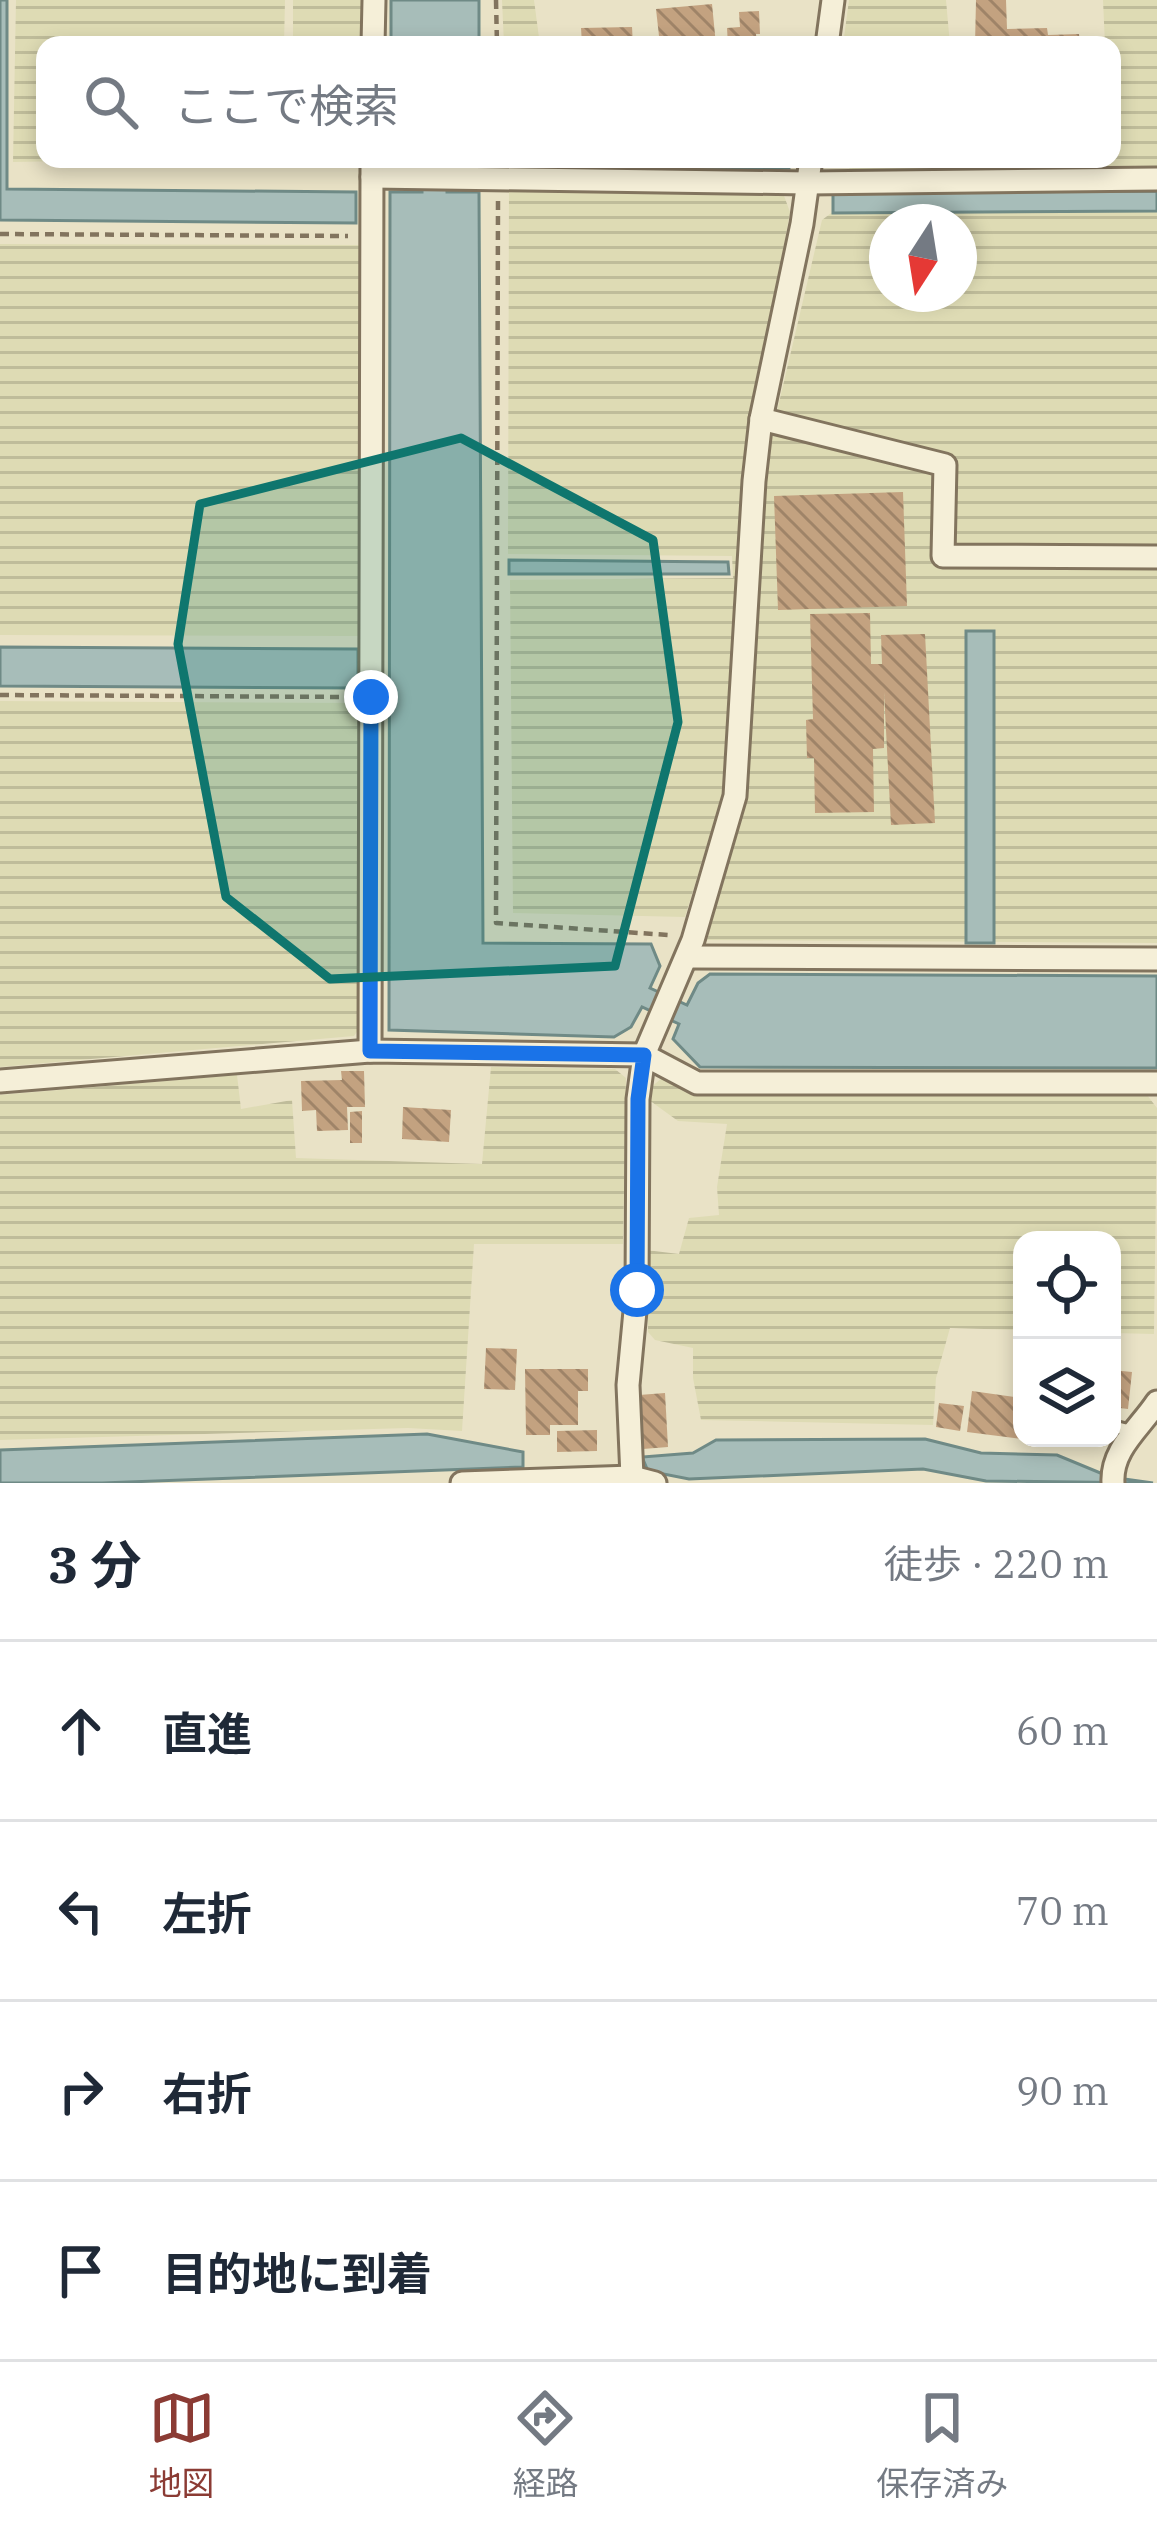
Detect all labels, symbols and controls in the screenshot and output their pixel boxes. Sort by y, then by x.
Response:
search box [36,36,1121,168]
icon: search [78,69,144,135]
text: ここで検索 [174,76,399,134]
north arrow [869,204,977,312]
route end [344,670,398,724]
map controls [1013,1231,1121,1447]
button: locate [1013,1231,1121,1339]
route start [610,1263,664,1317]
button: layers [1013,1339,1121,1447]
text: 3 分 [48,1531,141,1597]
text: 徒歩 · 220 m [884,1538,1109,1589]
icon: ahead [48,1698,114,1764]
text: 直進 [162,1704,252,1762]
text: 60 m [1016,1705,1109,1756]
icon: left [48,1878,114,1944]
text: 左折 [162,1884,252,1942]
text: 70 m [1016,1885,1109,1936]
icon: right [48,2058,114,2124]
text: 右折 [162,2064,252,2122]
text: 90 m [1016,2065,1109,2116]
icon: arrive [48,2238,114,2304]
text: 目的地に到着 [162,2244,432,2302]
tab: 地図 [149,2385,215,2505]
tab: 経路 [512,2385,578,2505]
tab: 保存済み [876,2385,1008,2505]

